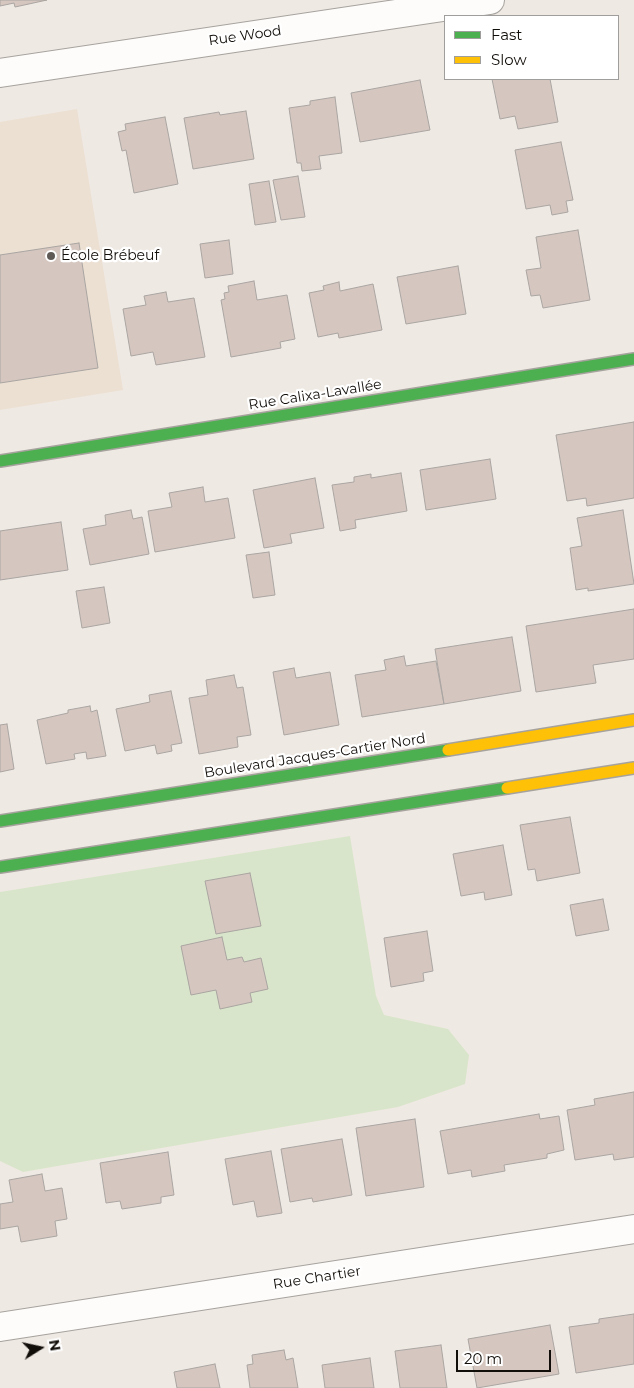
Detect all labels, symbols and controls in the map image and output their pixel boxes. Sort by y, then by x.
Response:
legend [444,15,619,80]
street label: Rue Wood [207,23,283,49]
text: Fast [491,25,522,44]
text: Slow [491,50,527,69]
place label: École Brébeuf [61,248,159,264]
marker: École Brébeuf [45,250,57,262]
street label: Rue Calixa-Lavallée [247,376,383,414]
street label: Boulevard Jacques-Cartier Nord [203,730,427,782]
street label: Rue Chartier [272,1263,362,1293]
north arrow [15,1323,65,1373]
text: N [45,1338,65,1353]
scale bar [459,1340,554,1372]
text: 20 m [464,1349,502,1368]

